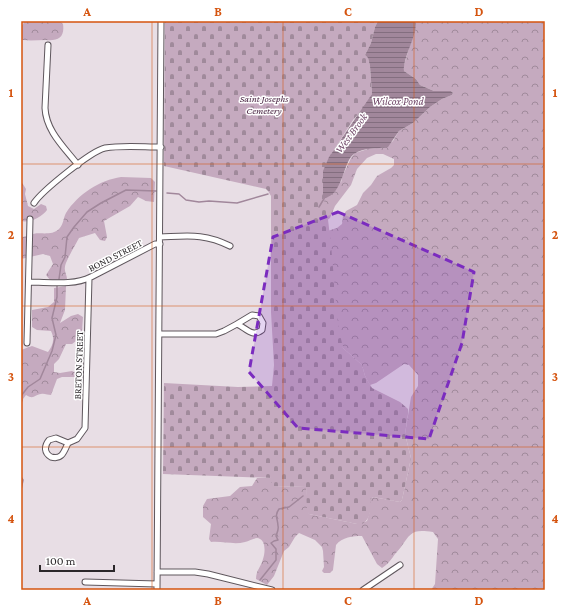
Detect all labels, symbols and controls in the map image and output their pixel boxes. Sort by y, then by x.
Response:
text: A [82,4,91,19]
text: B [214,4,222,19]
text: C [344,4,352,19]
text: D [475,4,484,19]
text: 1 [9,85,14,100]
text: 1 [553,85,558,100]
park label: Saint Josephs Cemetery [240,93,289,116]
water label: Wilcox Pond [372,95,425,107]
water label: West Brook [333,110,370,155]
text: 2 [8,227,15,242]
text: 2 [552,227,559,242]
street label: BOND STREET [86,237,145,274]
street label: BRETON STREET [72,330,85,400]
text: 3 [8,369,14,384]
text: 3 [552,369,558,384]
text: 4 [7,511,15,526]
text: 4 [551,511,559,526]
scale bar [40,547,114,573]
text: 100 m [46,554,76,568]
text: A [82,593,91,608]
text: B [214,593,222,608]
text: C [344,593,352,608]
text: D [475,593,484,608]

